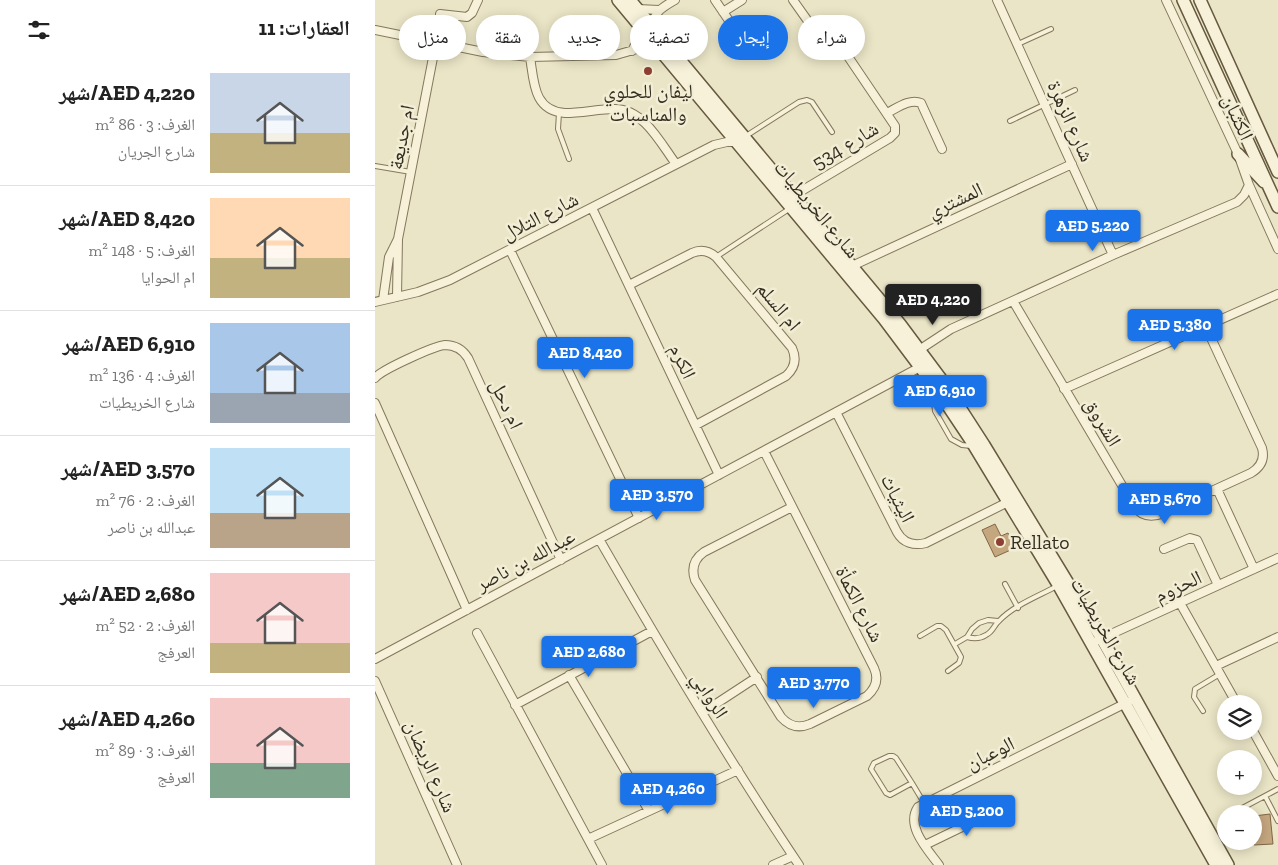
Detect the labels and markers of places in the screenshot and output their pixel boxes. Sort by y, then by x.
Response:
marker: ليفان للحلوي والمناسبات [642,65,654,77]
place label: ليفان للحلوي والمناسبات [603,79,693,126]
pin: AED 5,220 [1036,210,1150,252]
pin: AED 4,220 [876,284,990,326]
pin: AED 5,380 [1118,308,1232,351]
pin: AED 8,420 [528,336,642,379]
pin: AED 6,910 [883,374,997,417]
pin: AED 3,570 [600,478,714,521]
pin: AED 5,670 [1108,482,1222,525]
place label: Rellato [1010,530,1069,554]
marker: Rellato [994,536,1006,548]
pin: AED 2,680 [532,636,646,678]
pin: AED 3,770 [757,666,871,709]
pin: AED 4,260 [611,772,725,815]
pin: AED 5,200 [910,794,1024,837]

